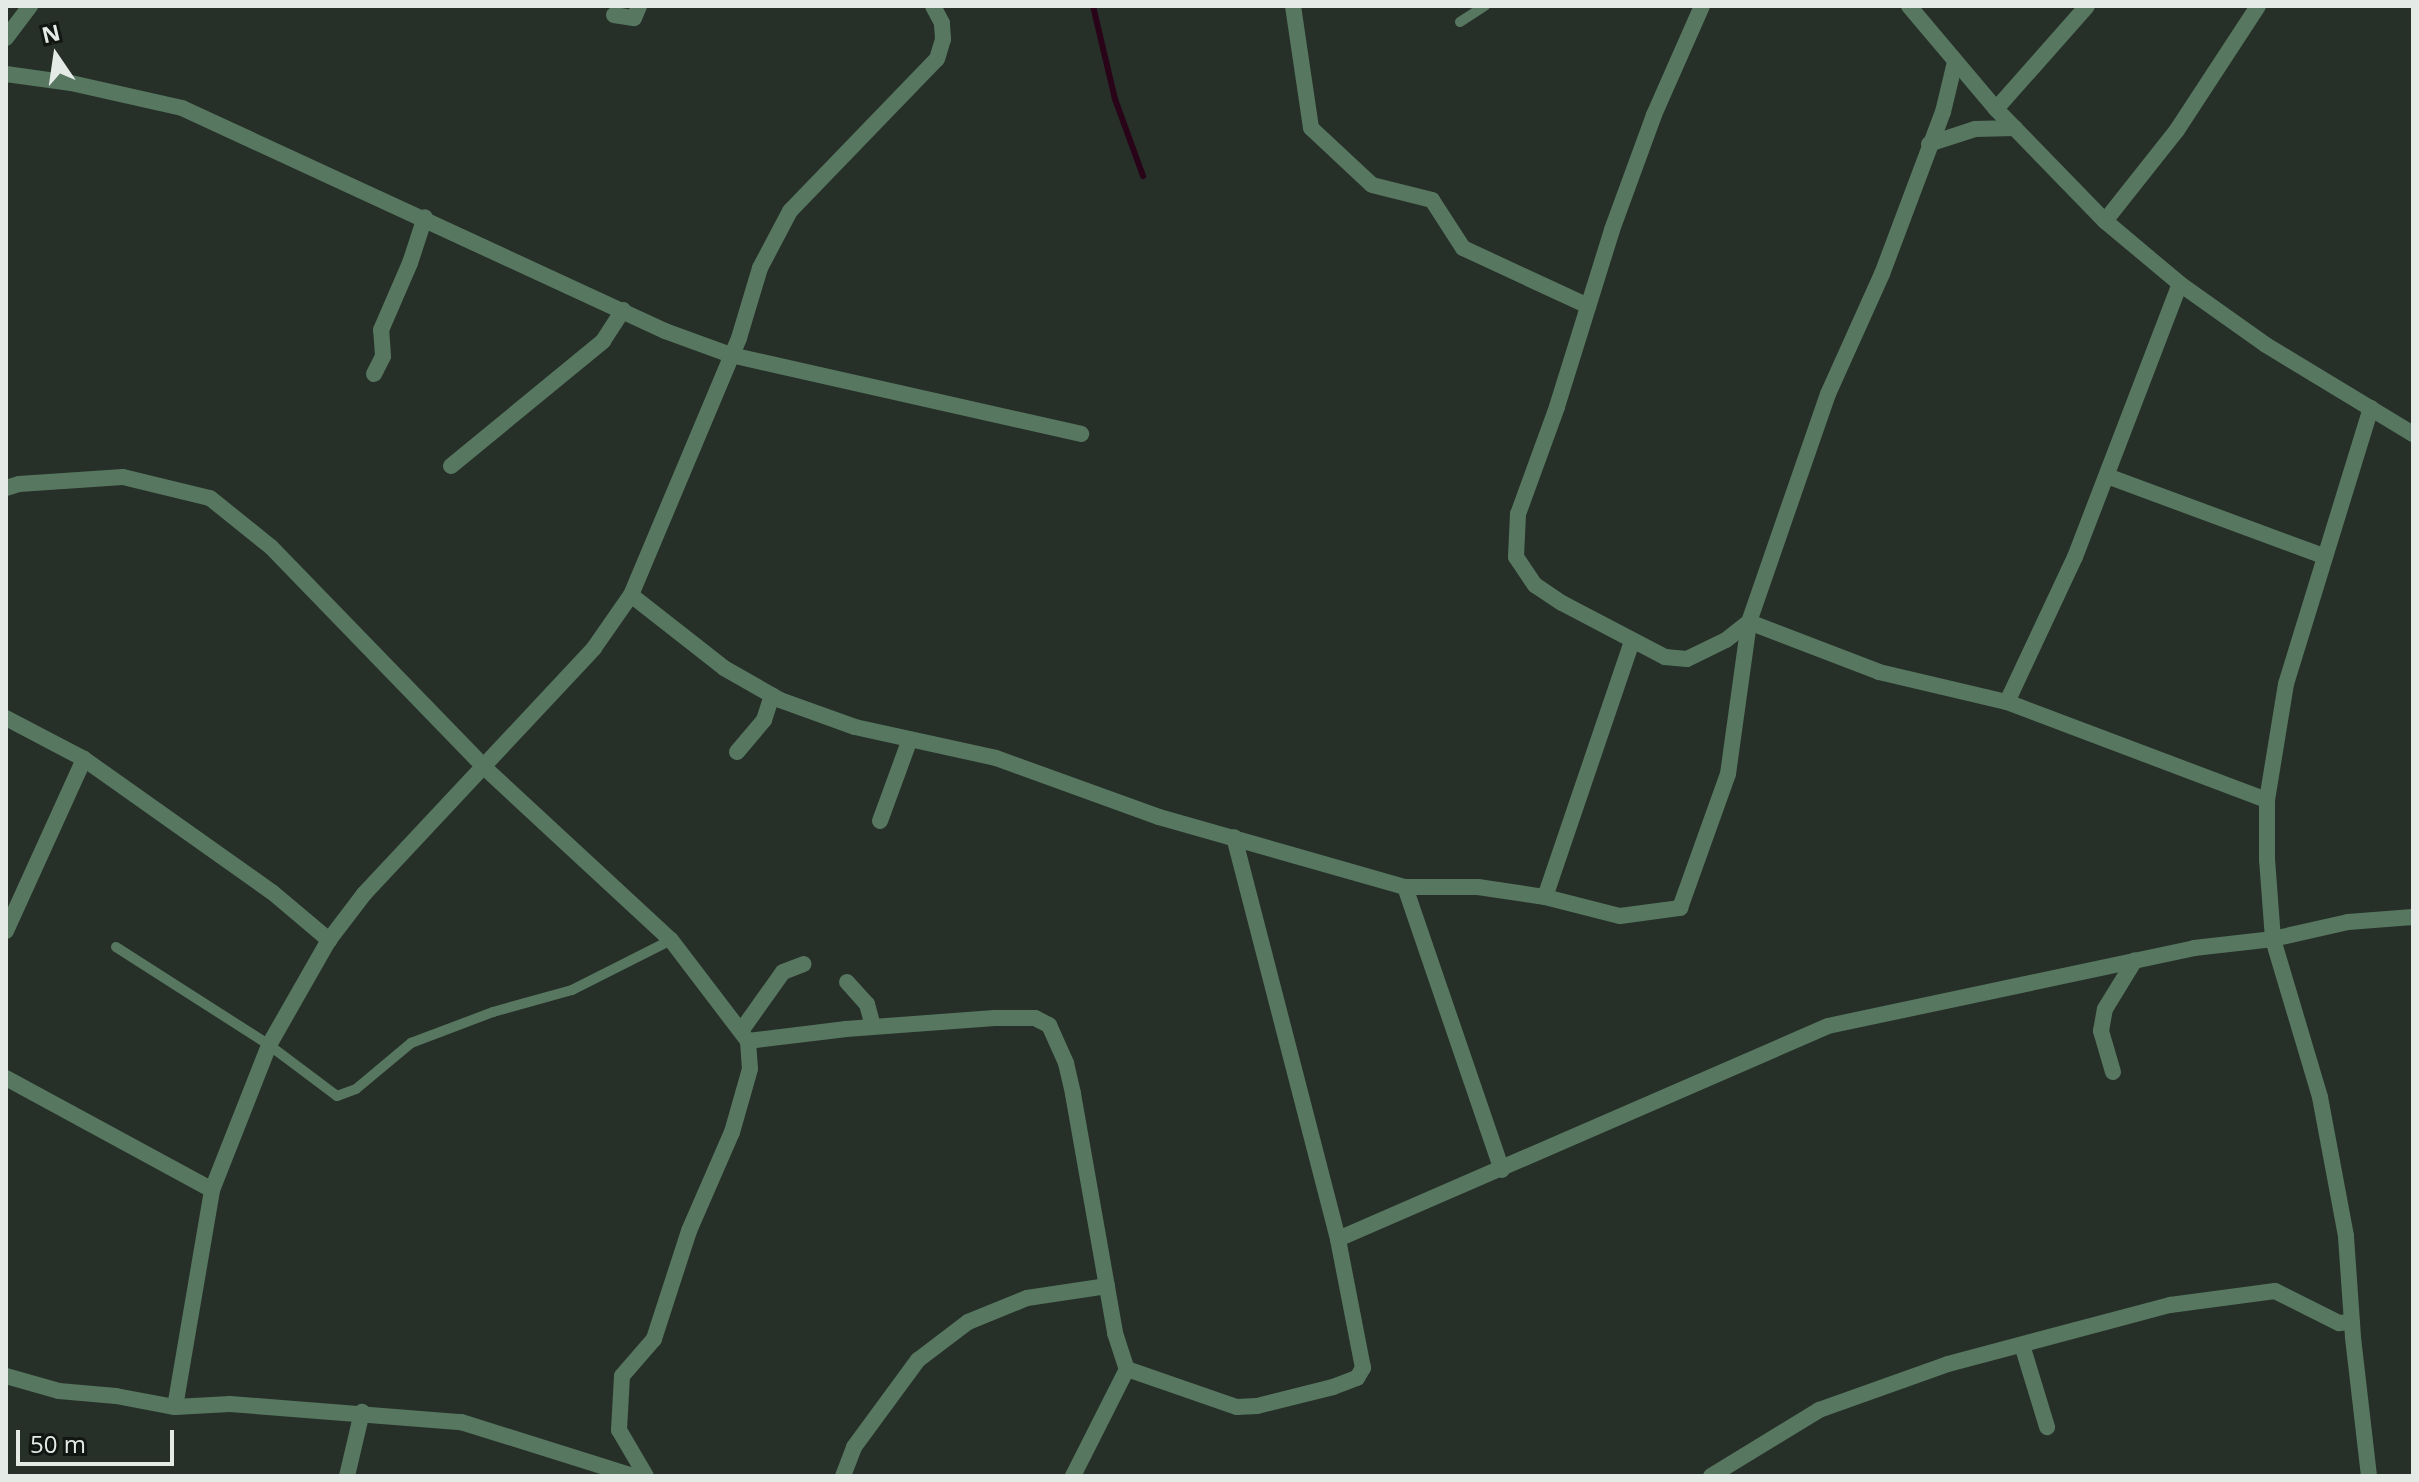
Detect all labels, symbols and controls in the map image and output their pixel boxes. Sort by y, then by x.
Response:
north arrow [16,16,96,96]
text: N [39,16,63,49]
scale bar [20,1414,178,1464]
text: 50 m [30,1427,86,1460]

